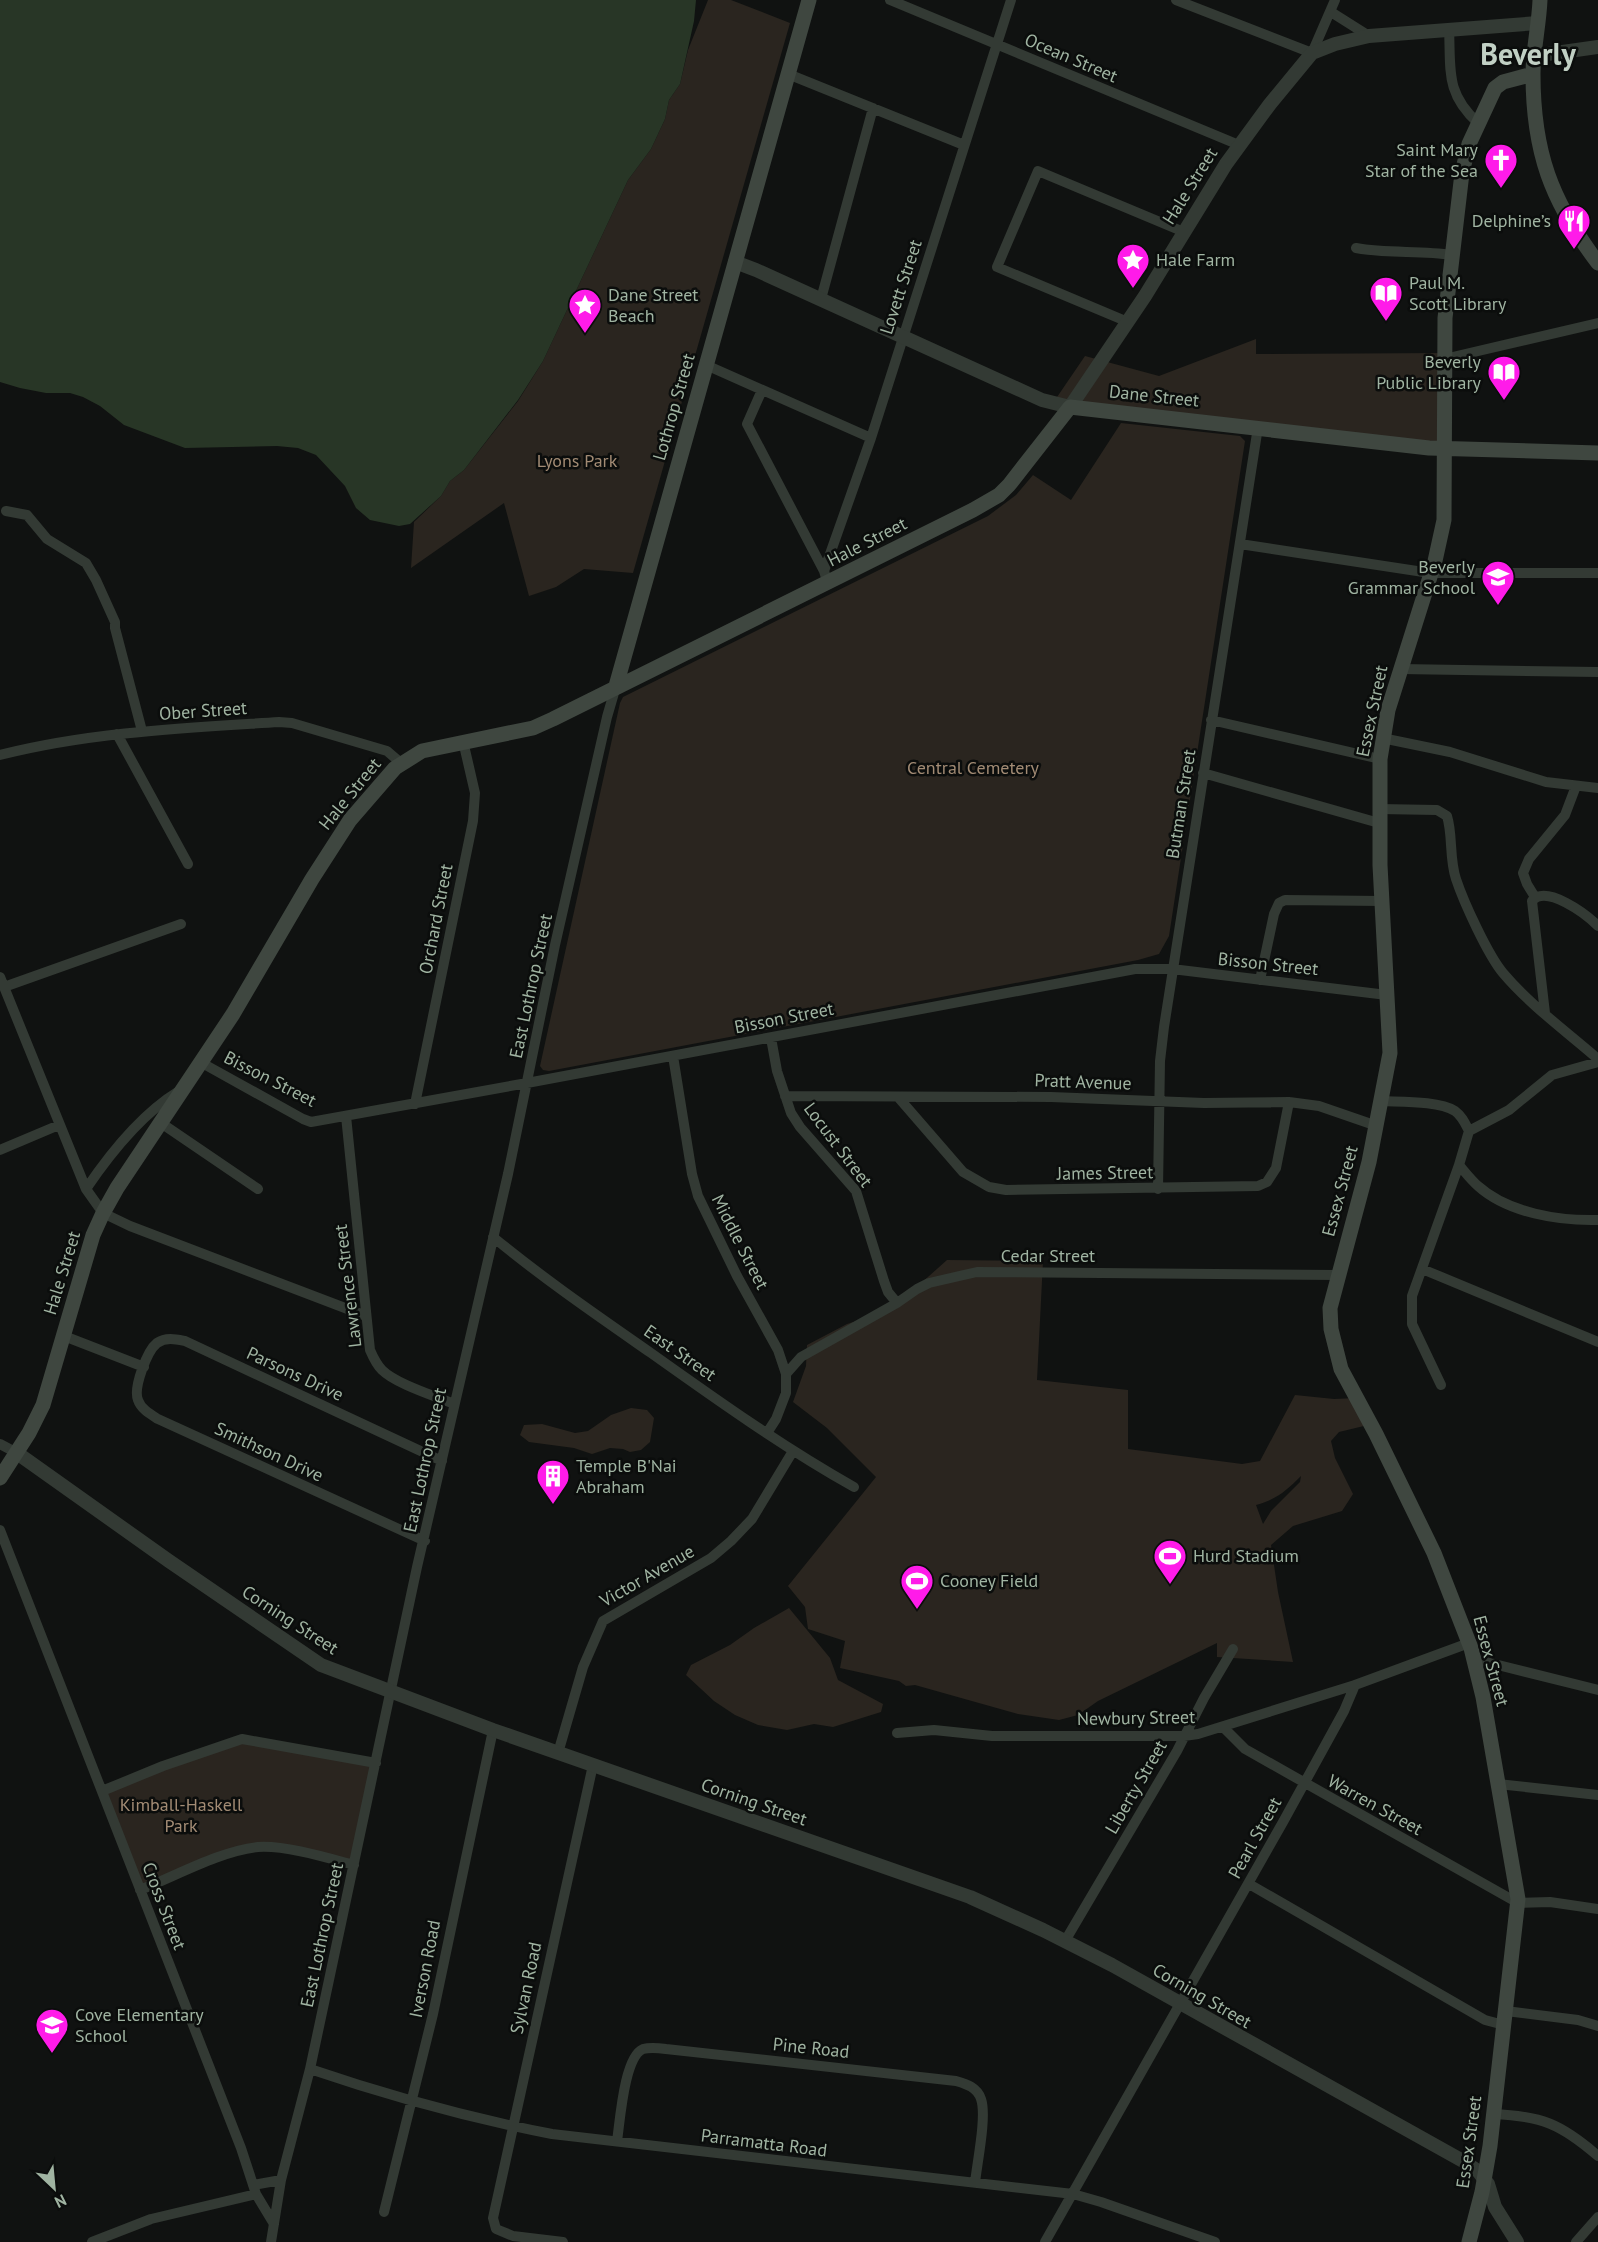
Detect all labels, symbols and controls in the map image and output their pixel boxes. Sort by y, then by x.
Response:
street label: Ocean Street [1021,28,1121,87]
district label: Beverly [1480,34,1576,73]
place label: Saint Mary Star of the Sea [1365,138,1479,182]
church icon: Saint Mary Star of the Sea [1483,142,1519,189]
street label: Hale Street [1157,143,1222,228]
restaurant icon: Delphine’s [1556,203,1592,250]
place label: Delphine’s [1472,209,1551,232]
street label: Lovett Street [874,237,927,337]
place icon: Hale Farm [1115,242,1151,289]
place label: Hale Farm [1156,248,1235,271]
place label: Paul M. Scott Library [1409,271,1507,315]
library icon: Paul M. Scott Library [1368,275,1404,322]
place label: Dane Street Beach [608,283,698,327]
place icon: Dane Street Beach [567,287,603,334]
place label: Beverly Public Library [1376,350,1482,394]
street label: Lothrop Street [647,351,700,463]
library icon: Beverly Public Library [1486,354,1522,401]
street label: Dane Street [1108,379,1200,412]
park label: Lyons Park [537,449,618,472]
street label: Hale Street [823,512,910,571]
place label: Beverly Grammar School [1348,555,1476,599]
school or university icon: Beverly Grammar School [1480,559,1516,606]
street label: Essex Street [1351,663,1392,759]
street label: Ober Street [158,696,248,725]
street label: Butman Street [1161,748,1201,860]
street label: Hale Street [314,753,386,834]
park label: Central Cemetery [907,756,1040,779]
street label: Orchard Street [414,862,457,976]
street label: East Lothrop Street [504,912,557,1060]
street label: Bisson Street [1217,947,1319,980]
street label: Bisson Street [732,997,836,1038]
street label: Bisson Street [220,1045,320,1112]
street label: Pratt Avenue [1034,1068,1132,1095]
street label: Locust Street [799,1098,878,1192]
street label: Essex Street [1316,1143,1363,1239]
street label: James Street [1056,1160,1153,1185]
street label: Middle Street [707,1190,774,1293]
street label: Lawrence Street [329,1223,366,1349]
street label: Hale Street [38,1228,85,1317]
street label: Cedar Street [1001,1244,1095,1267]
street label: East Street [640,1319,721,1386]
street label: Parsons Drive [243,1341,347,1406]
street label: East Lothrop Street [398,1386,451,1534]
street label: Smithson Drive [211,1416,327,1487]
place label: Temple B'Nai Abraham [576,1454,677,1498]
building icon: Temple B'Nai Abraham [535,1458,571,1505]
sports icon: Hurd Stadium [1152,1538,1188,1585]
street label: Victor Avenue [595,1539,698,1612]
place label: Hurd Stadium [1193,1544,1299,1567]
sports icon: Cooney Field [899,1563,935,1610]
place label: Cooney Field [940,1569,1038,1592]
street label: Corning Street [238,1580,343,1659]
street label: Essex Street [1468,1613,1515,1709]
street label: Newbury Street [1077,1705,1195,1730]
street label: Liberty Street [1100,1736,1172,1838]
street label: Warren Street [1324,1769,1427,1840]
street label: Corning Street [698,1773,810,1830]
park label: Kimball-Haskell Park [120,1793,243,1837]
street label: Pearl Street [1223,1793,1286,1883]
street label: Cross Street [137,1859,192,1953]
street label: East Lothrop Street [295,1861,348,2009]
street label: Iverson Road [404,1918,445,2020]
street label: Sylvan Road [505,1940,546,2036]
street label: Corning Street [1149,1958,1256,2033]
place label: Cove Elementary School [75,2003,204,2047]
school or university icon: Cove Elementary School [34,2007,70,2054]
street label: Pine Road [772,2032,850,2063]
street label: Essex Street [1451,2094,1486,2190]
street label: Parramatta Road [700,2123,829,2162]
north arrow [24,2158,84,2218]
text: N [51,2190,70,2213]

